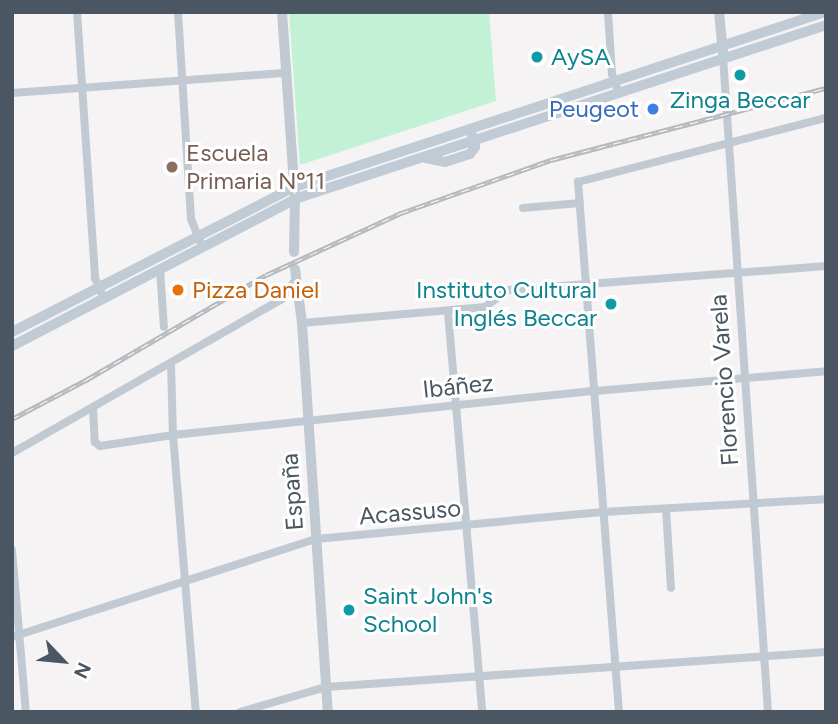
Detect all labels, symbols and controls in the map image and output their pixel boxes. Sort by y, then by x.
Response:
place label: AySA [551,43,611,71]
marker: AySA [529,49,545,65]
marker: Zinga Beccar [732,67,748,83]
place label: Zinga Beccar [670,86,810,114]
place label: Peugeot [549,95,639,123]
marker: Peugeot [645,101,661,117]
place label: Escuela Primaria Nº11 [186,139,325,195]
marker: Escuela Primaria Nº11 [164,159,180,175]
place label: Pizza Daniel [192,276,319,304]
place label: Instituto Cultural Inglés Beccar [416,276,597,332]
marker: Pizza Daniel [170,282,186,298]
street label: Florencio Varela [704,293,744,467]
marker: Instituto Cultural Inglés Beccar [603,296,619,312]
street label: Ibáñez [421,368,495,404]
street label: España [275,452,309,532]
street label: Acassuso [358,493,462,531]
place label: Saint John's School [363,582,493,638]
marker: Saint John's School [341,602,357,618]
north arrow [28,626,98,696]
text: N [69,659,96,682]

